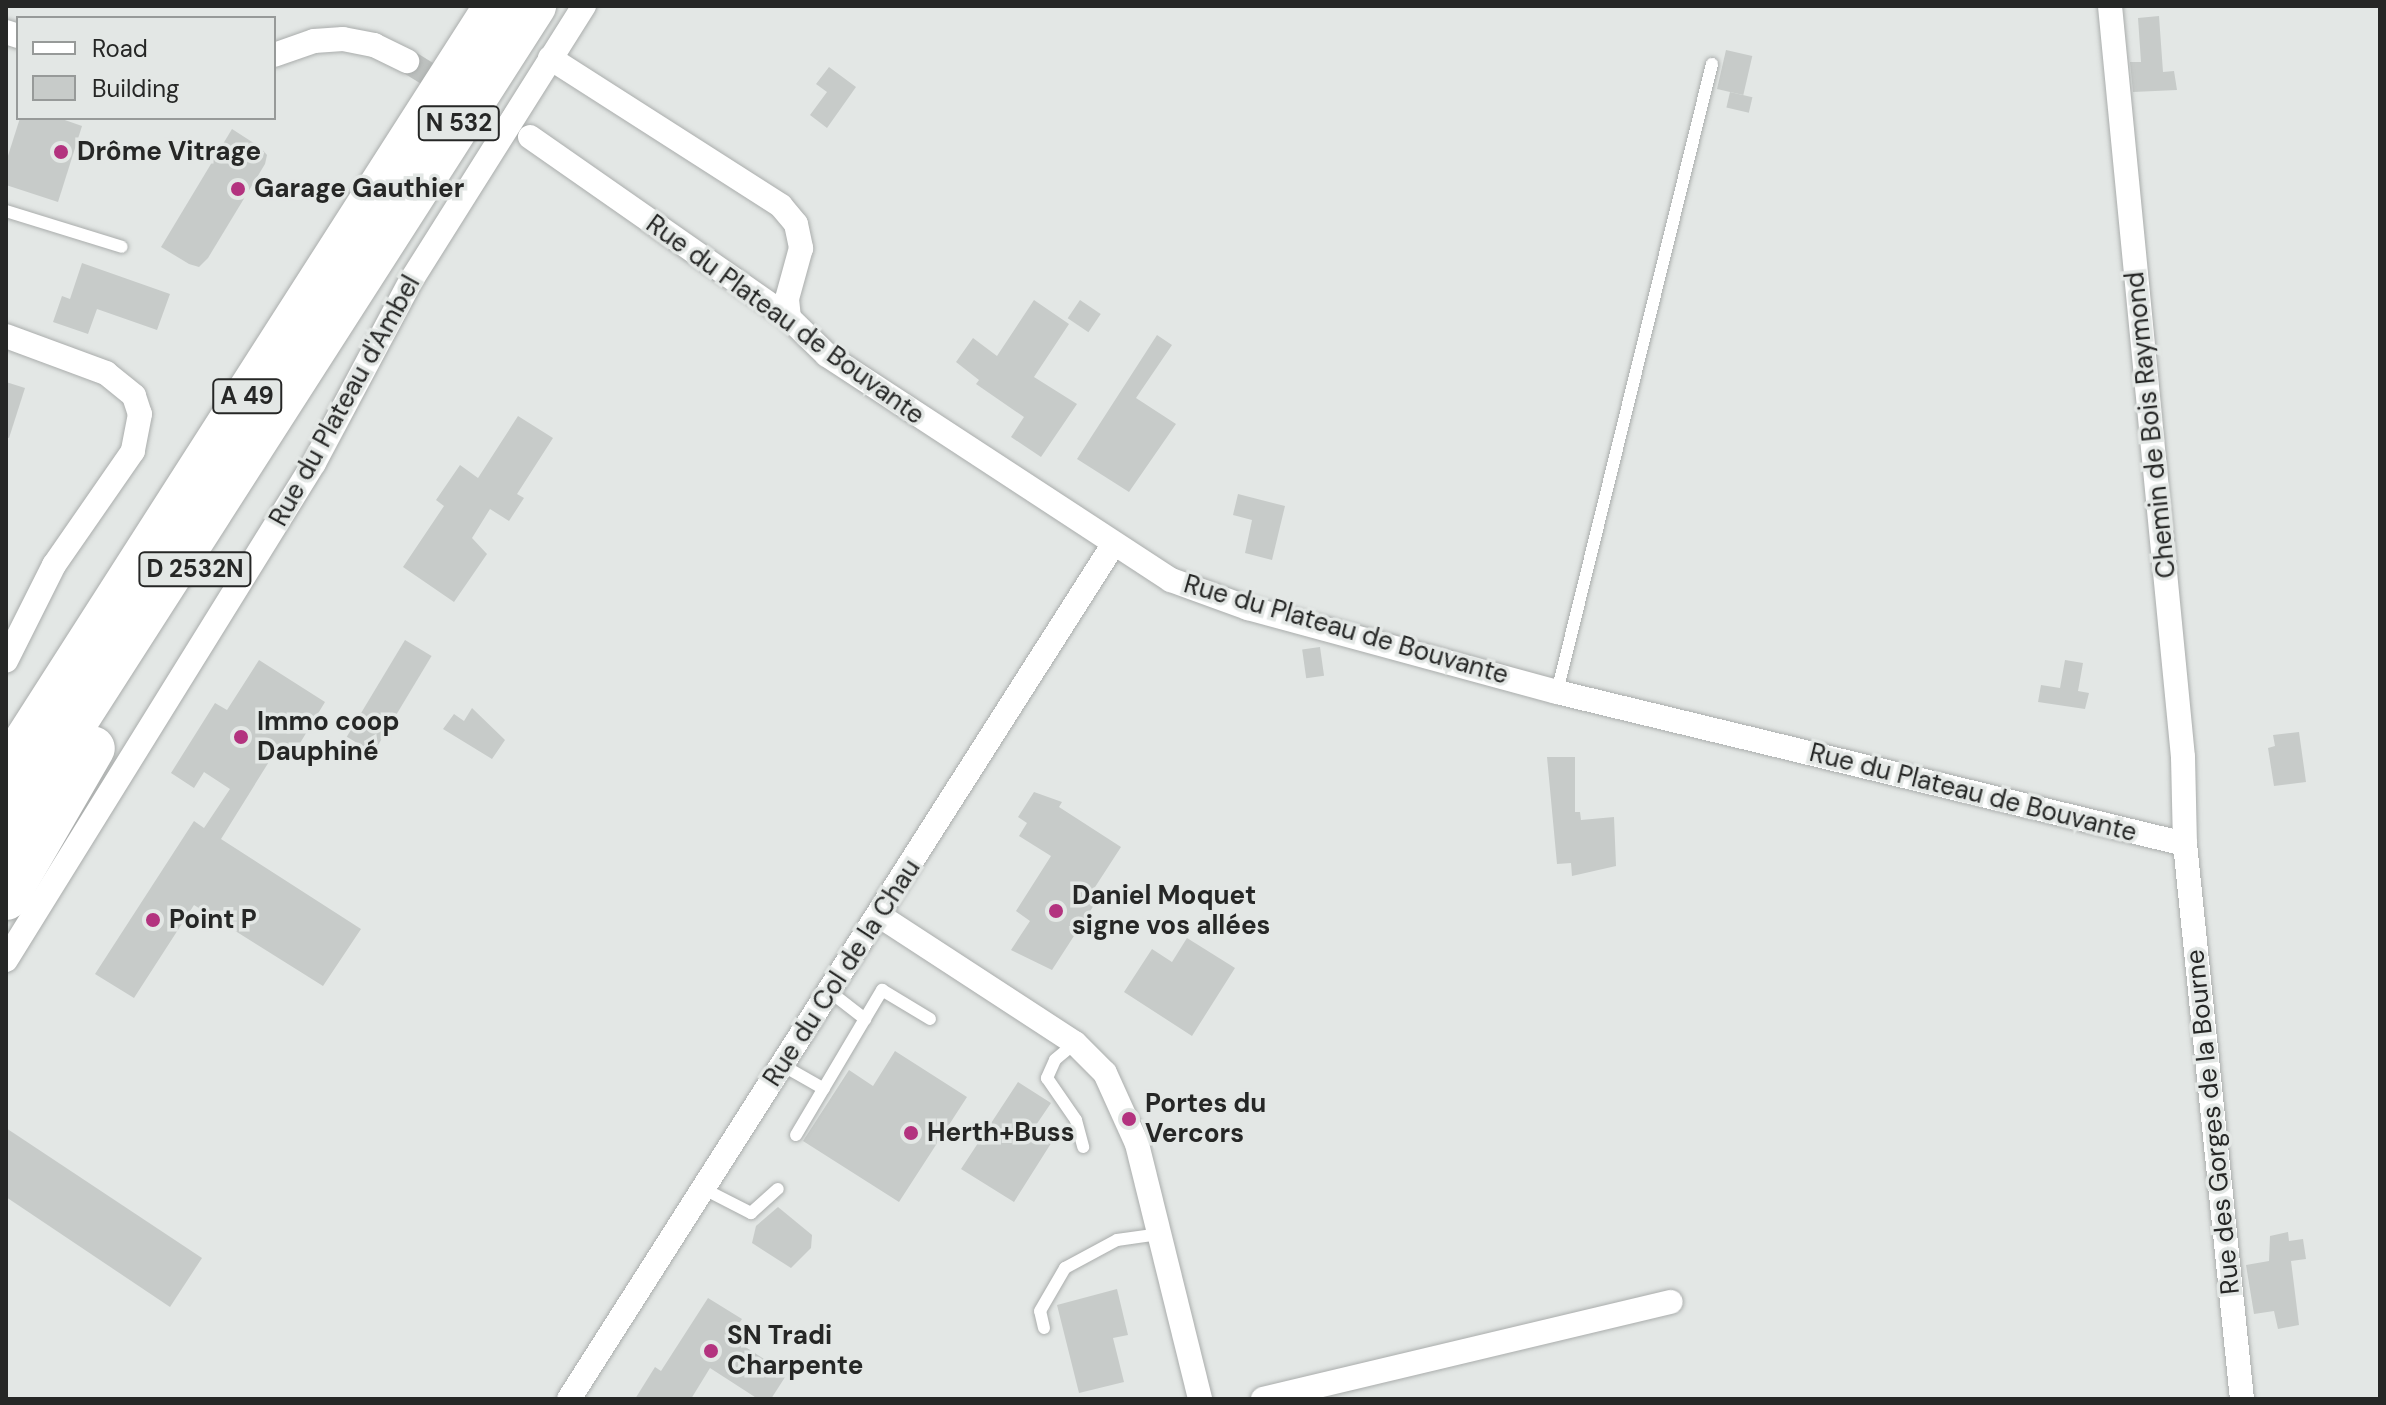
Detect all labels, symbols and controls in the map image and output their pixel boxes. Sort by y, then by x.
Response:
legend [16,16,276,120]
text: Road [92,33,148,64]
text: Building [92,73,179,104]
road number: N 532 [417,103,501,143]
place label: Drôme Vitrage [77,136,261,168]
marker: Drôme Vitrage [52,143,70,161]
place label: Garage Gauthier [254,173,464,205]
marker: Garage Gauthier [229,180,247,198]
street label: Rue du Plateau de Bouvante [640,209,930,431]
street label: Rue du Plateau d'Ambel [263,270,427,532]
street label: Chemin de Bois Raymond [2119,270,2183,580]
road number: A 49 [211,376,283,416]
road number: D 2532N [137,549,253,589]
street label: Rue du Plateau de Bouvante [1180,569,1512,691]
place label: Immo coop Dauphiné [257,706,400,768]
marker: Immo coop Dauphiné [232,728,250,746]
street label: Rue du Plateau de Bouvante [1806,737,2140,849]
street label: Rue du Col de la Chau [757,854,927,1092]
place label: Daniel Moquet signe vos allées [1072,880,1270,942]
marker: Daniel Moquet signe vos allées [1047,902,1065,920]
place label: Point P [169,904,257,936]
marker: Point P [144,911,162,929]
street label: Rue des Gorges de la Bourne [2179,948,2247,1296]
place label: Portes du Vercors [1145,1088,1266,1150]
marker: Portes du Vercors [1120,1110,1138,1128]
place label: Herth+Buss [927,1117,1074,1149]
marker: Herth+Buss [902,1124,920,1142]
place label: SN Tradi Charpente [727,1320,863,1382]
marker: SN Tradi Charpente [702,1342,720,1360]

